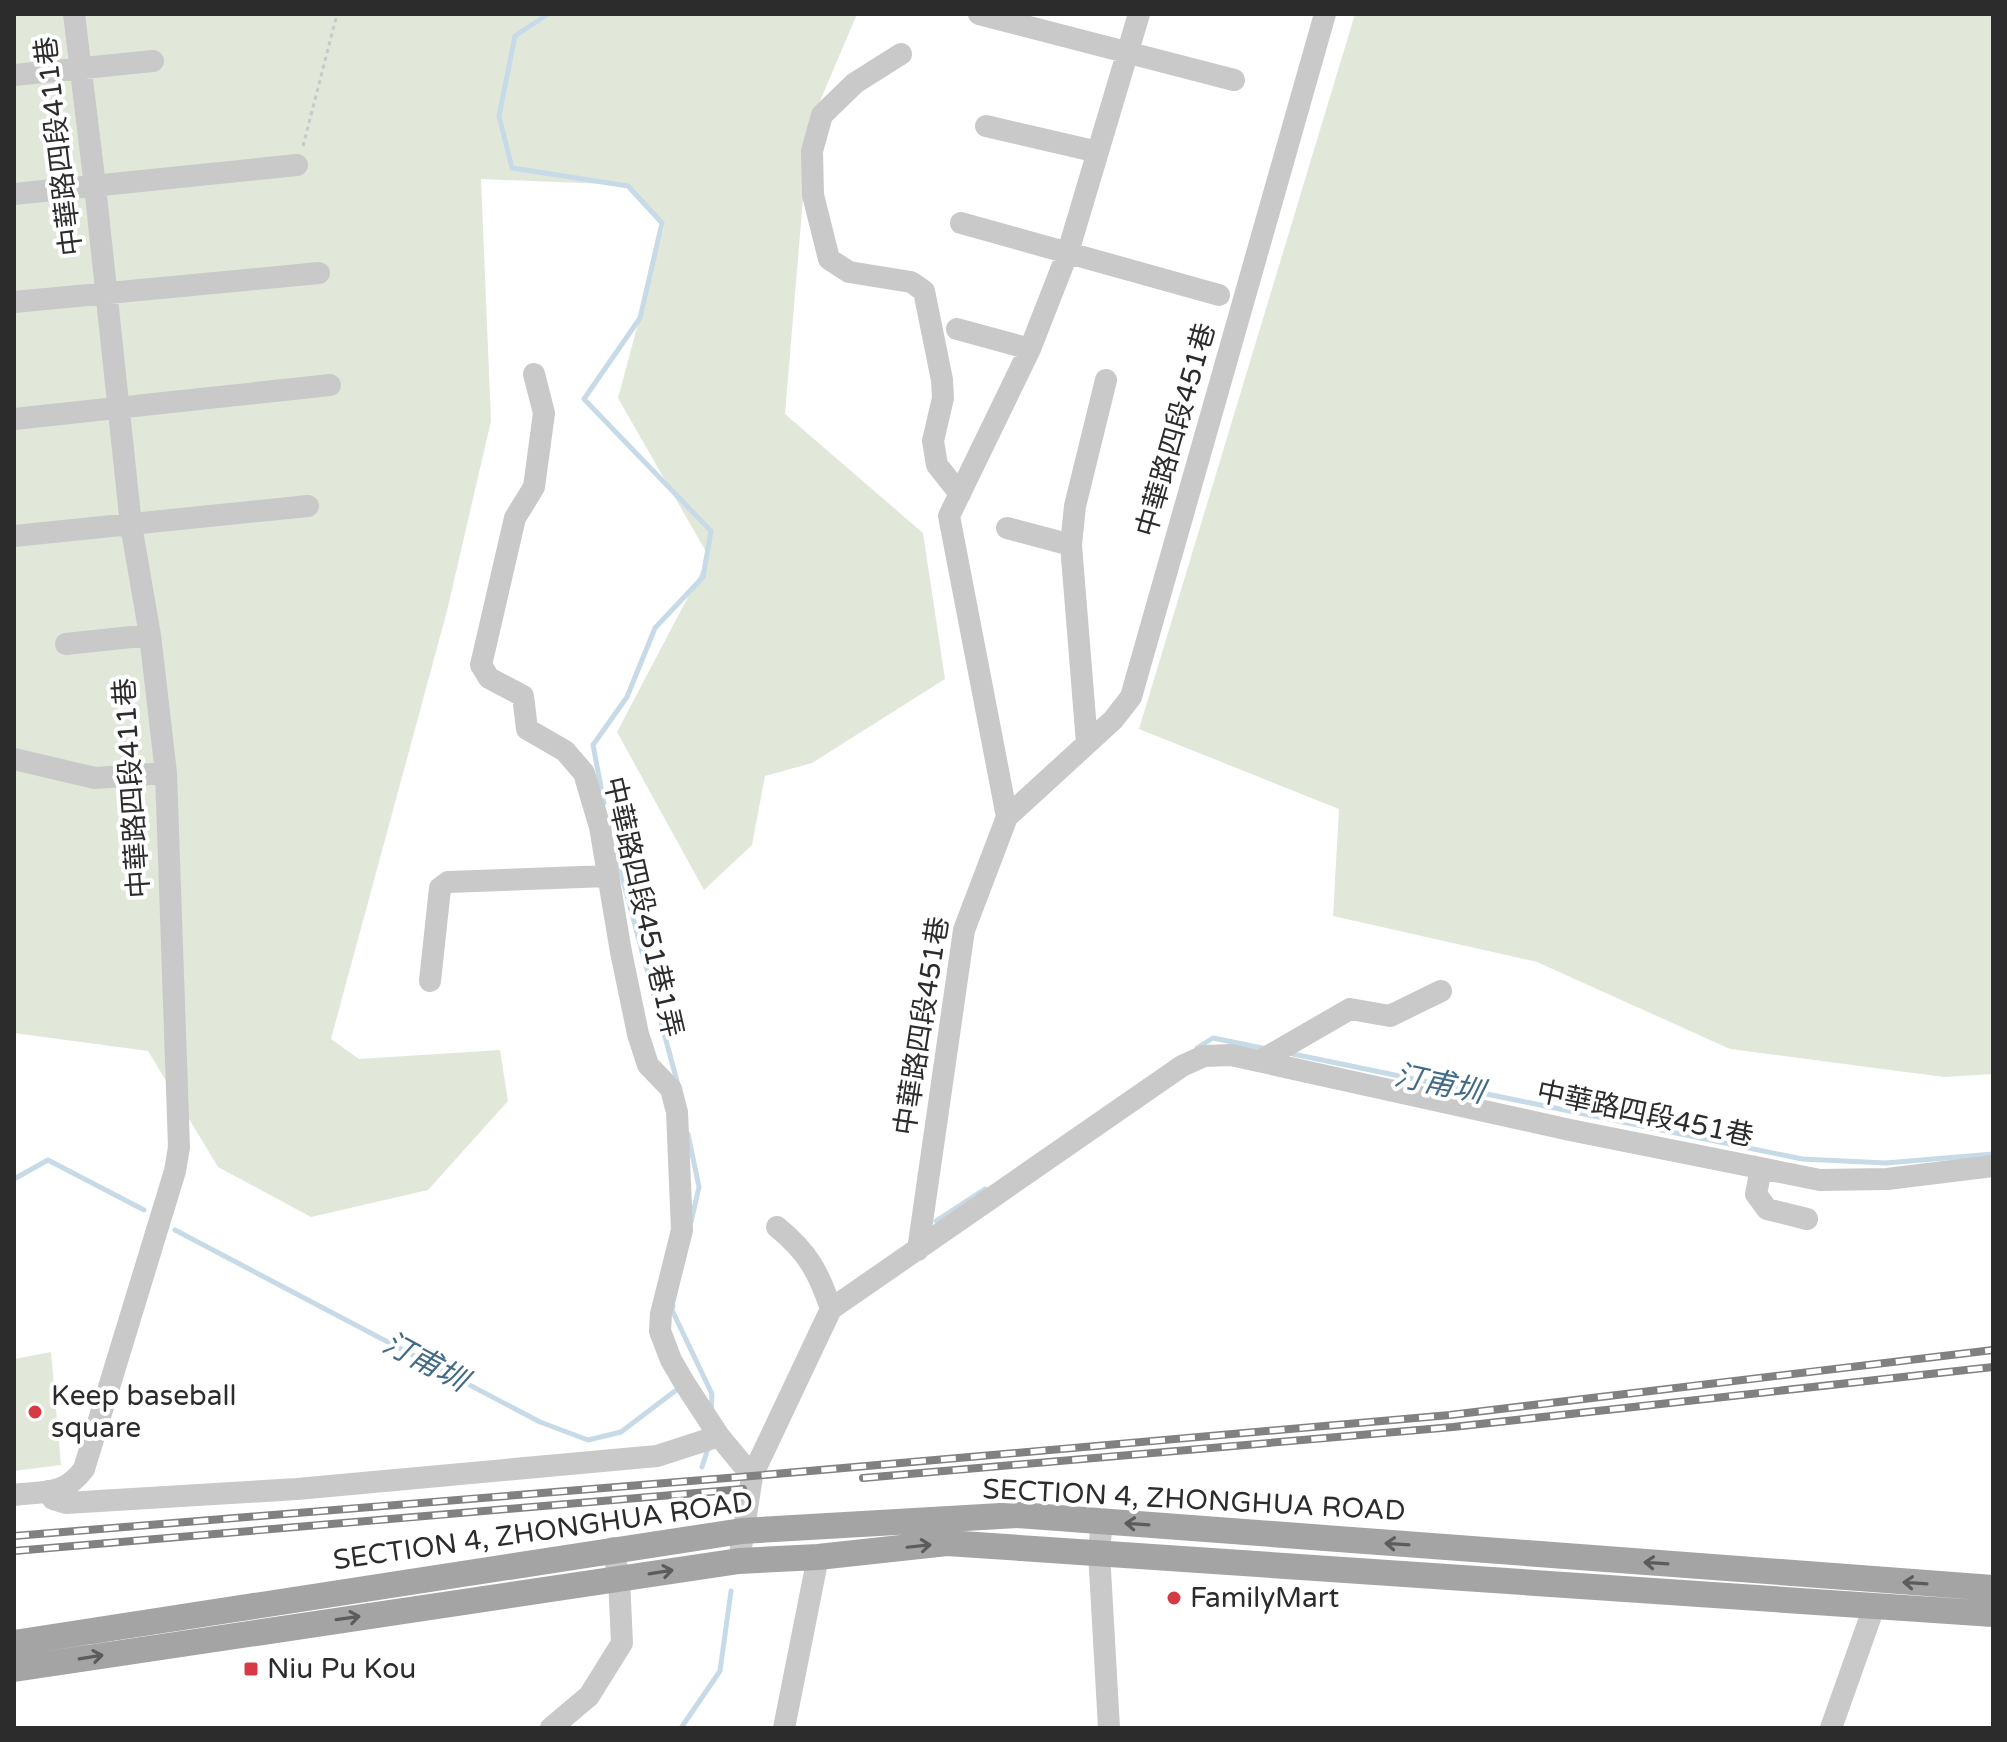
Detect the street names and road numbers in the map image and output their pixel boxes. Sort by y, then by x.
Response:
street label: 中華路四段411巷 [29,34,89,258]
street label: 中華路四段451巷 [1129,319,1223,541]
street label: 中華路四段411巷 [107,677,157,899]
street label: 中華路四段451巷1弄 [596,773,690,1041]
street label: 中華路四段451巷 [888,914,956,1138]
street label: 中華路四段451巷 [1533,1074,1757,1154]
street label: SECTION 4, ZHONGHUA ROAD [982,1472,1406,1528]
street label: SECTION 4, ZHONGHUA ROAD [331,1485,755,1577]

